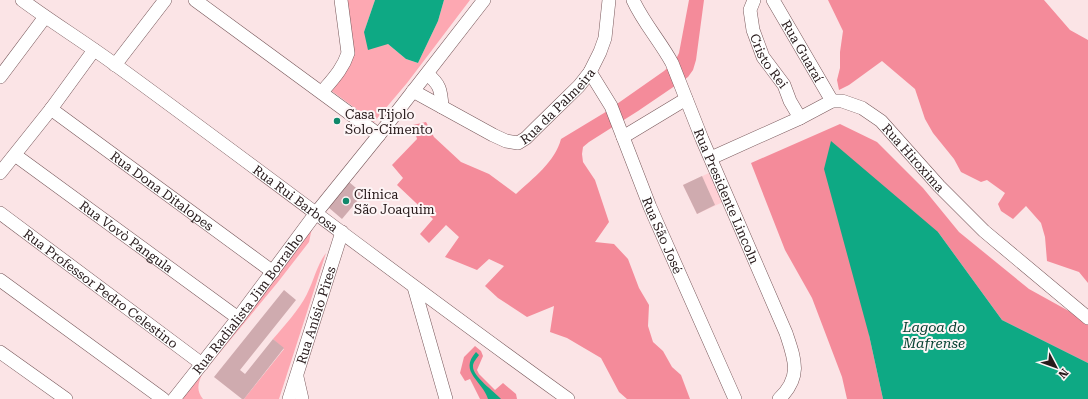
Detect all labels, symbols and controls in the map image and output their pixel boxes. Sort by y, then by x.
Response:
street label: Rua Guaraí [779,17,827,85]
street label: Cristo Rei [747,31,791,91]
street label: Rua da Palmeira [517,65,598,147]
place label: Casa Tijolo Solo-Cimento [345,107,433,137]
marker: Casa Tijolo Solo-Cimento [332,116,342,126]
street label: Rua Hiroxima [879,121,948,195]
street label: Rua Presidente Lincoln [691,126,763,266]
street label: Rua Dona Ditalopes [108,148,217,233]
street label: Rua Rui Barbosa [250,162,341,235]
place label: Clínica São Joaquim [354,187,435,217]
street label: Rua São José [639,195,686,276]
marker: Clínica São Joaquim [341,196,351,206]
street label: Rua Vovò Pangula [77,197,176,276]
street label: Rua Professor Pedro Celestino [21,226,181,351]
street label: Rua Radialista Jim Borralho [189,230,306,377]
street label: Rua Anísio Pires [293,264,338,366]
water label: Lagoa do Mafrense [902,319,965,351]
north arrow [1036,347,1076,387]
text: N [1055,366,1071,381]

